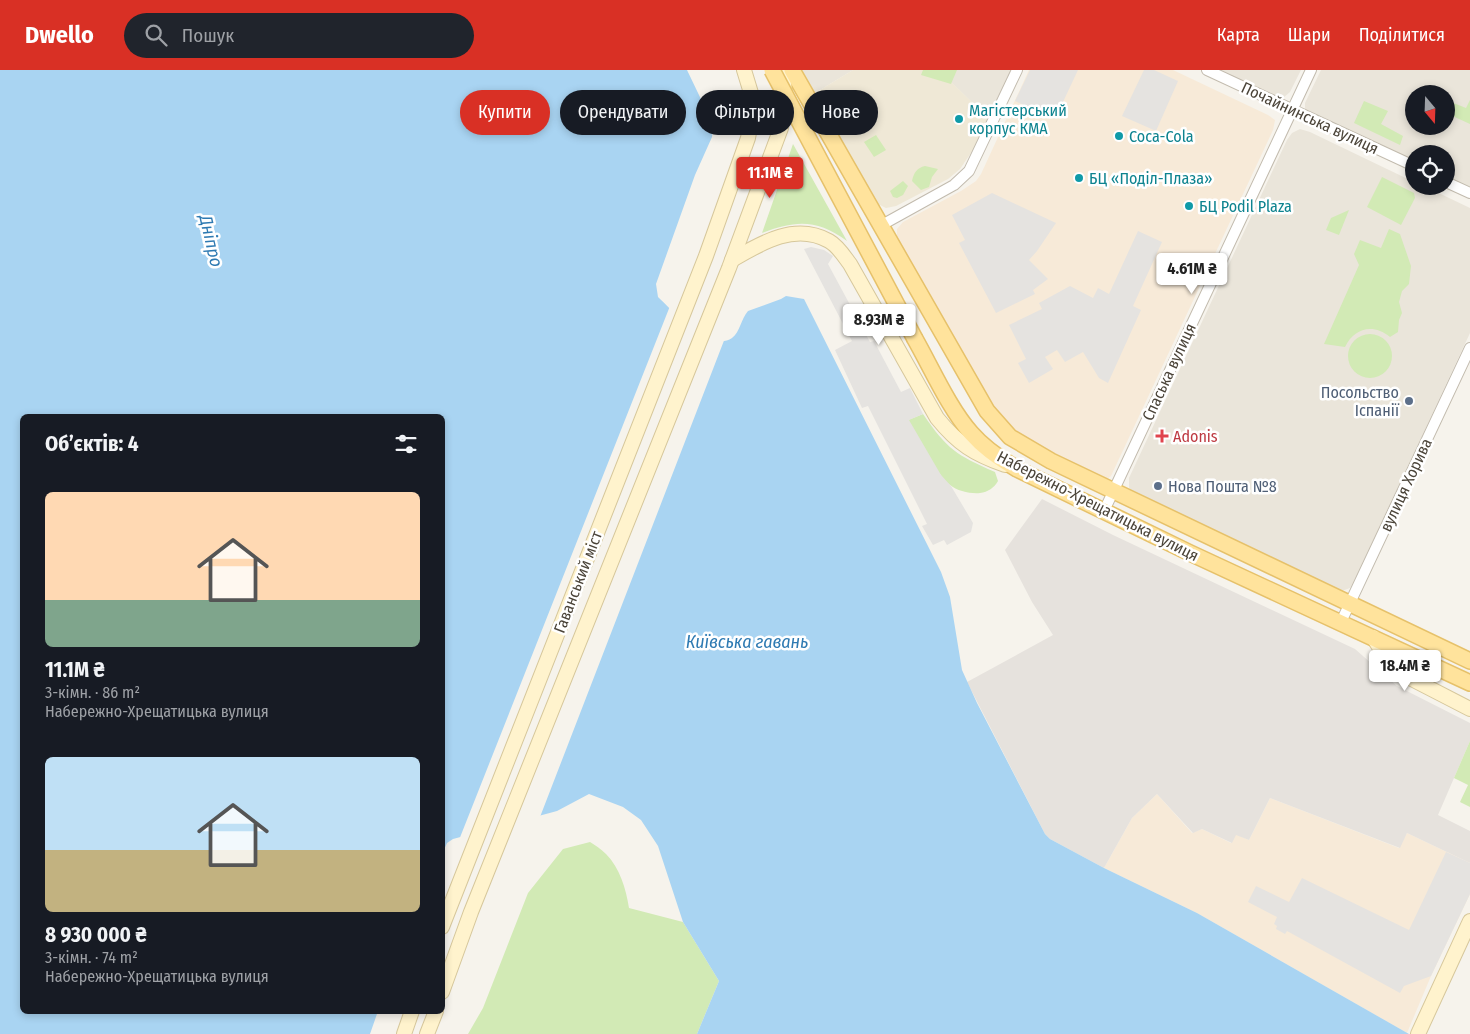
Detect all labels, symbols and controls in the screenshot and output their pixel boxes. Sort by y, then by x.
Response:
search box [124,13,474,58]
text: Dwello [25,21,94,49]
icon: search [142,21,170,49]
text: Пошук [182,24,234,47]
text: Карта [1217,24,1260,46]
text: Шари [1288,24,1331,46]
text: Поділитися [1359,24,1445,46]
street label: Почайнинська вулиця [1238,78,1382,158]
north arrow [1405,85,1455,135]
map controls [1405,85,1455,195]
chip: Купити [460,90,550,135]
chip: Орендувати [560,90,686,135]
chip: Фільтри [696,90,794,135]
chip: Нове [804,90,878,135]
place label: Магістерський корпус КМА [969,101,1067,138]
marker: Магістерський корпус КМА [953,113,965,125]
place label: Coca-Cola [1129,127,1194,146]
marker: Coca-Cola [1113,130,1125,142]
button: locate [1405,145,1455,195]
pin: 11.1M ₴ [724,156,816,199]
text: 11.1M ₴ [747,163,793,182]
place label: БЦ «Поділ-Плаза» [1089,169,1213,188]
marker: БЦ «Поділ-Плаза» [1073,172,1085,184]
place label: БЦ Podil Plaza [1199,197,1292,216]
marker: БЦ Podil Plaza [1183,200,1195,212]
water label: Дніпро [194,211,228,269]
pin: 4.61M ₴ [1146,252,1238,295]
text: 4.61M ₴ [1167,259,1217,278]
pin: 8.93M ₴ [833,304,925,346]
text: 8.93M ₴ [854,310,904,329]
street label: Спаська вулиця [1138,320,1200,424]
place label: Посольство Іспанії [1321,383,1400,420]
marker: Посольство Іспанії [1403,395,1415,407]
place label: Adonis [1173,427,1218,446]
marker: Adonis [1155,429,1169,443]
icon: filters [392,430,420,458]
text: Об’єктів: 4 [45,431,139,457]
street label: вулиця Хорива [1376,435,1436,535]
street label: Набережно-Хрещатицька вулиця [994,447,1202,565]
place label: Нова Пошта №8 [1168,477,1277,496]
marker: Нова Пошта №8 [1152,480,1164,492]
icon: home [188,525,278,615]
street label: Гаванський міст [550,528,606,636]
water label: Київська гавань [686,631,808,653]
pin: 18.4M ₴ [1359,650,1451,692]
text: 18.4M ₴ [1380,656,1430,675]
text: 11.1M ₴ [45,657,105,683]
text: 3-кімн. · 86 m² [45,683,140,702]
text: Набережно-Хрещатицька вулиця [45,702,269,721]
icon: home [188,790,278,880]
text: 8 930 000 ₴ [45,922,147,948]
text: 3-кімн. · 74 m² [45,948,138,967]
text: Набережно-Хрещатицька вулиця [45,967,269,986]

